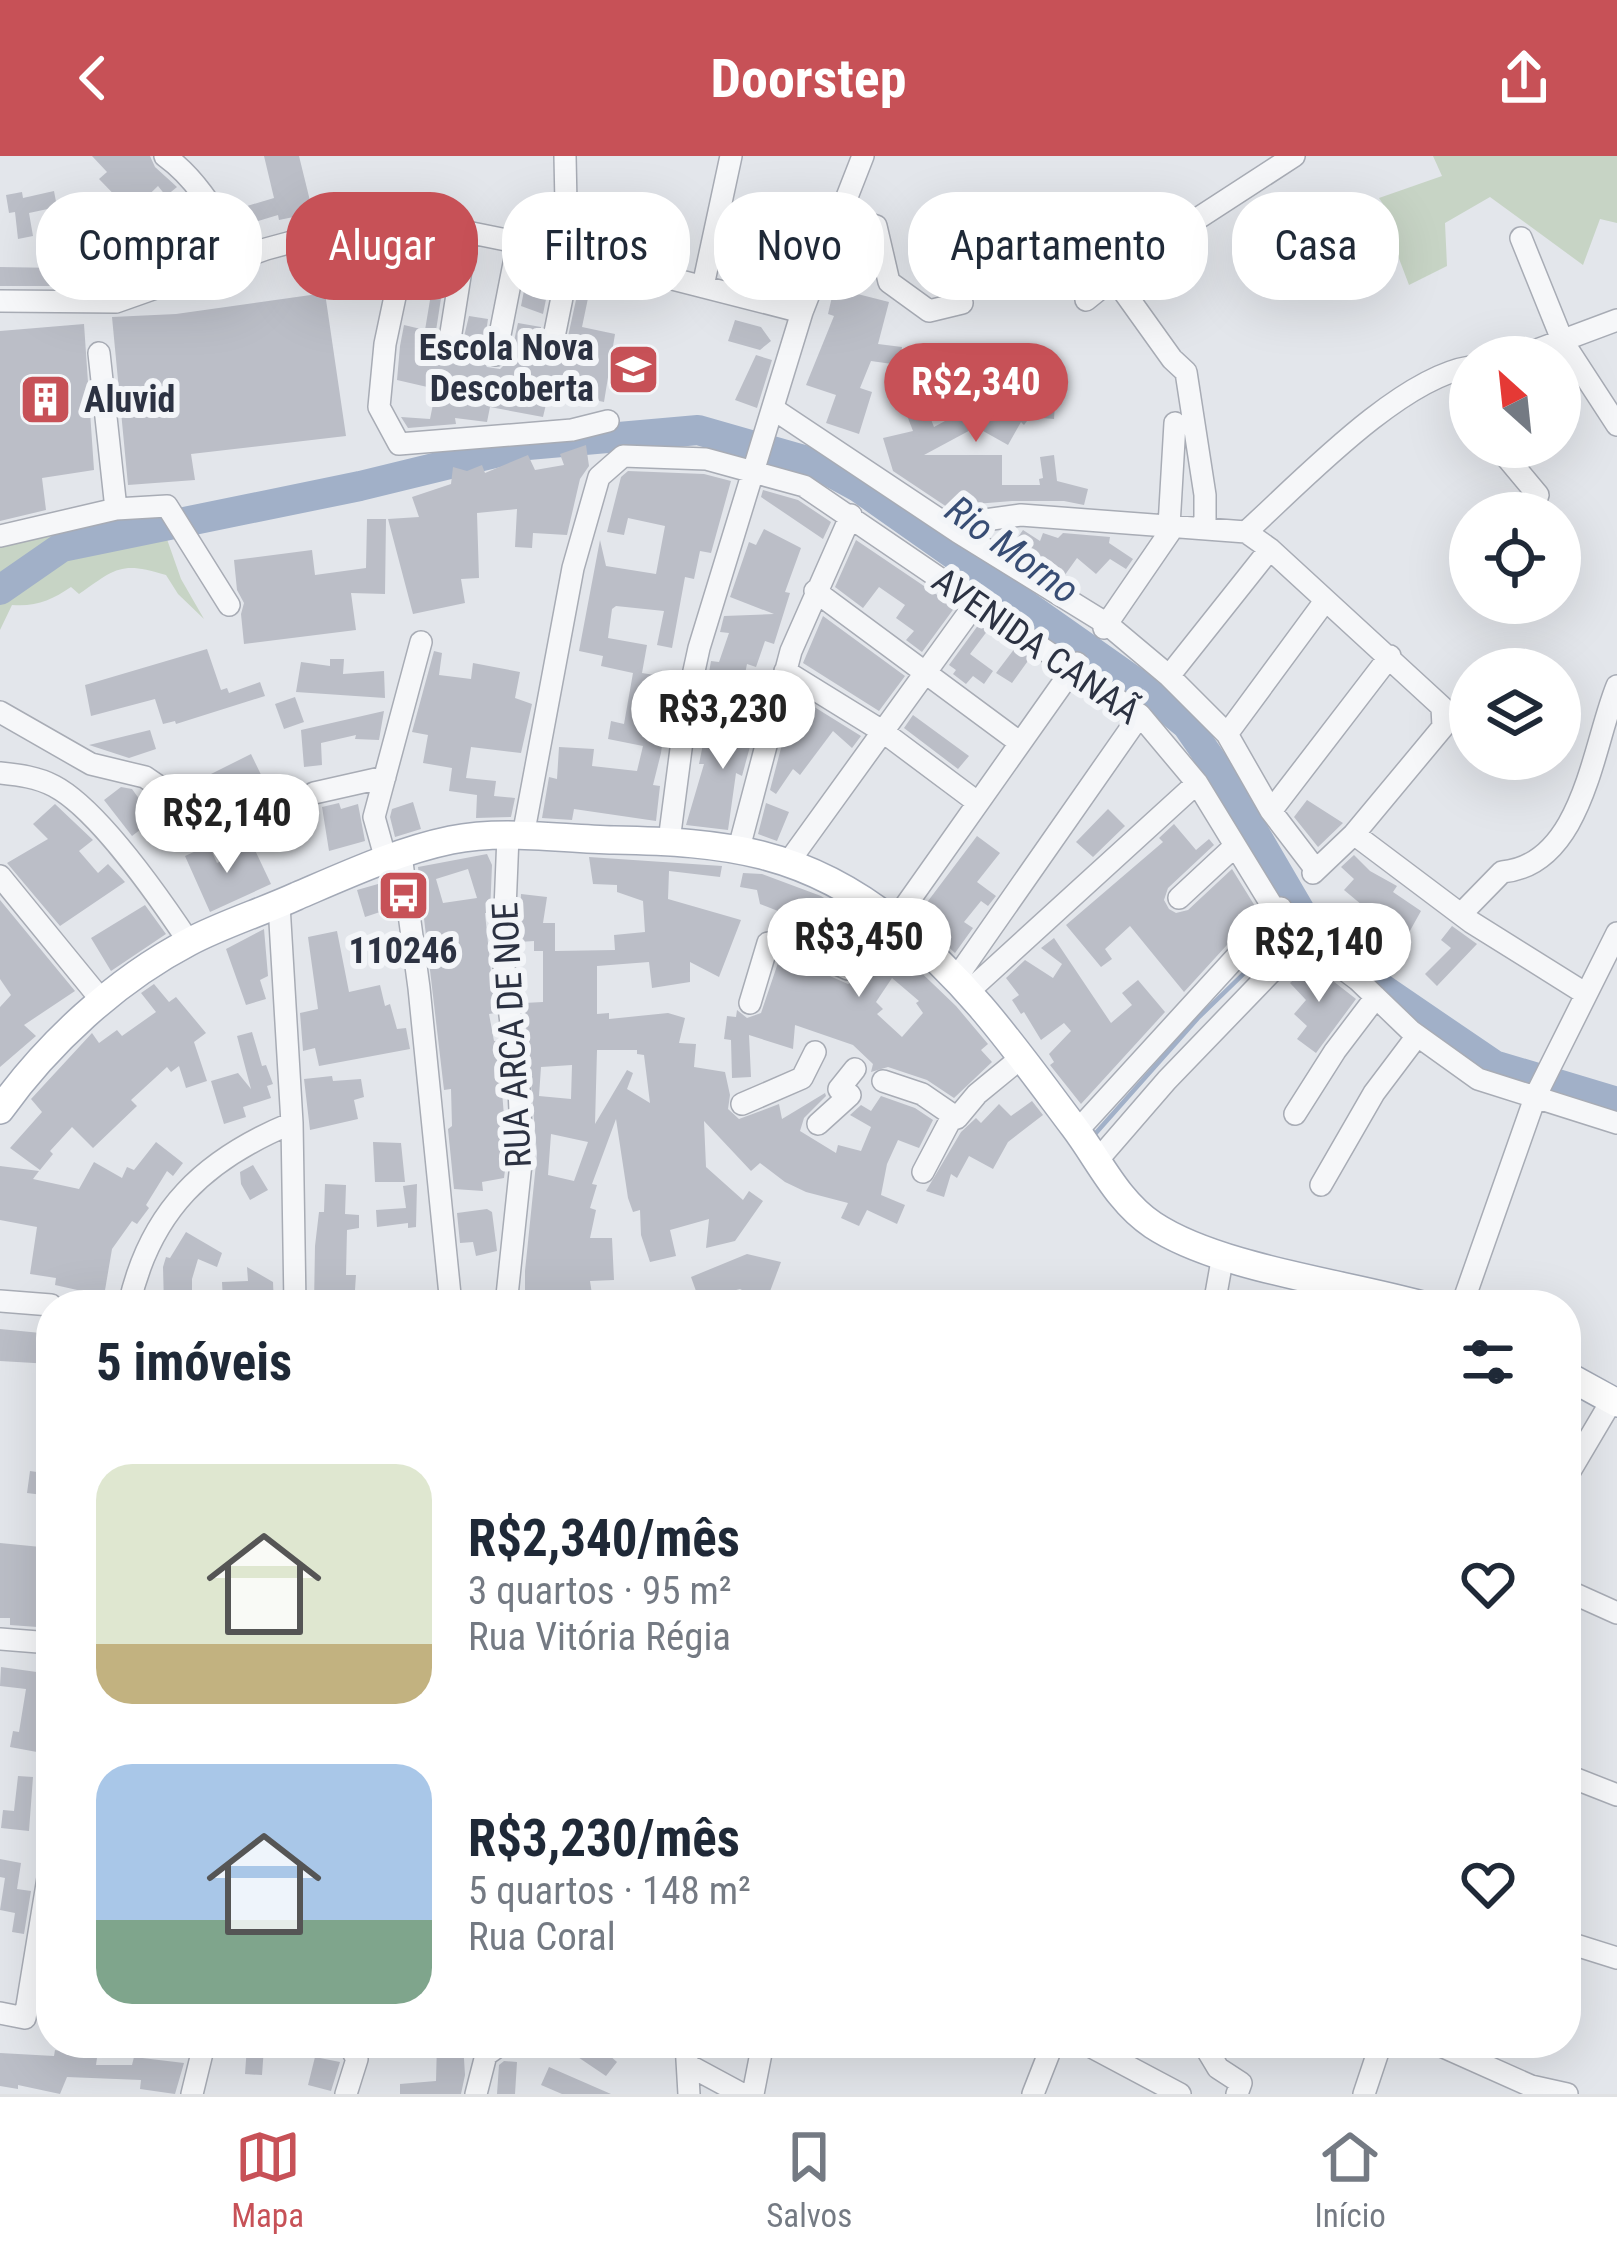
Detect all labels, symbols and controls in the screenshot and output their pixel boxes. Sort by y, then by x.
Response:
icon: back [60,45,126,111]
icon: share [1491,45,1557,111]
text: Doorstep [711,47,906,110]
chip: Comprar [36,192,262,300]
chip: Alugar [286,192,478,300]
chip: Filtros [502,192,690,300]
chip: Novo [714,192,884,300]
chip: Apartamento [908,192,1208,300]
chip: Casa [1232,192,1399,300]
place label: Escola Nova Descoberta [419,327,594,410]
north arrow [1449,336,1581,468]
map controls [1449,336,1581,780]
school or university icon: Escola Nova Descoberta [605,341,661,397]
pin: R$2,340 [865,343,1087,445]
text: R$2,340 [911,359,1041,405]
building icon: Aluvid [17,372,73,428]
place label: Aluvid [84,379,175,421]
water label: Rio Morno [937,486,1087,614]
button: locate [1449,492,1581,624]
street label: AVENIDA CANAÃ [924,558,1148,733]
button: layers [1449,648,1581,780]
pin: R$3,230 [612,670,834,772]
text: R$3,230 [658,686,788,732]
pin: R$2,140 [116,774,338,876]
text: R$2,140 [162,790,292,836]
bus stop icon: 110246 [375,867,431,923]
pin: R$3,450 [748,898,970,1000]
street label: RUA ARCA DE NOE [484,901,540,1169]
pin: R$2,140 [1208,903,1430,1005]
text: R$3,450 [794,914,924,960]
text: R$2,140 [1254,919,1384,965]
place label: 110246 [348,930,458,972]
icon: filters [1455,1329,1521,1395]
text: 5 imóveis [96,1333,292,1392]
text: R$2,340/mês [468,1509,740,1568]
icon: home [192,1512,336,1656]
icon: heart [1455,1551,1521,1617]
text: 3 quartos · 95 m² [468,1568,732,1614]
text: Rua Vitória Régia [468,1614,731,1660]
text: R$3,230/mês [468,1809,740,1868]
icon: home [192,1812,336,1956]
icon: heart [1455,1851,1521,1917]
text: 5 quartos · 148 m² [468,1868,751,1914]
text: Rua Coral [468,1914,616,1960]
tab: Mapa [231,2124,304,2235]
tab: Salvos [766,2124,852,2235]
tab: Início [1314,2124,1386,2235]

